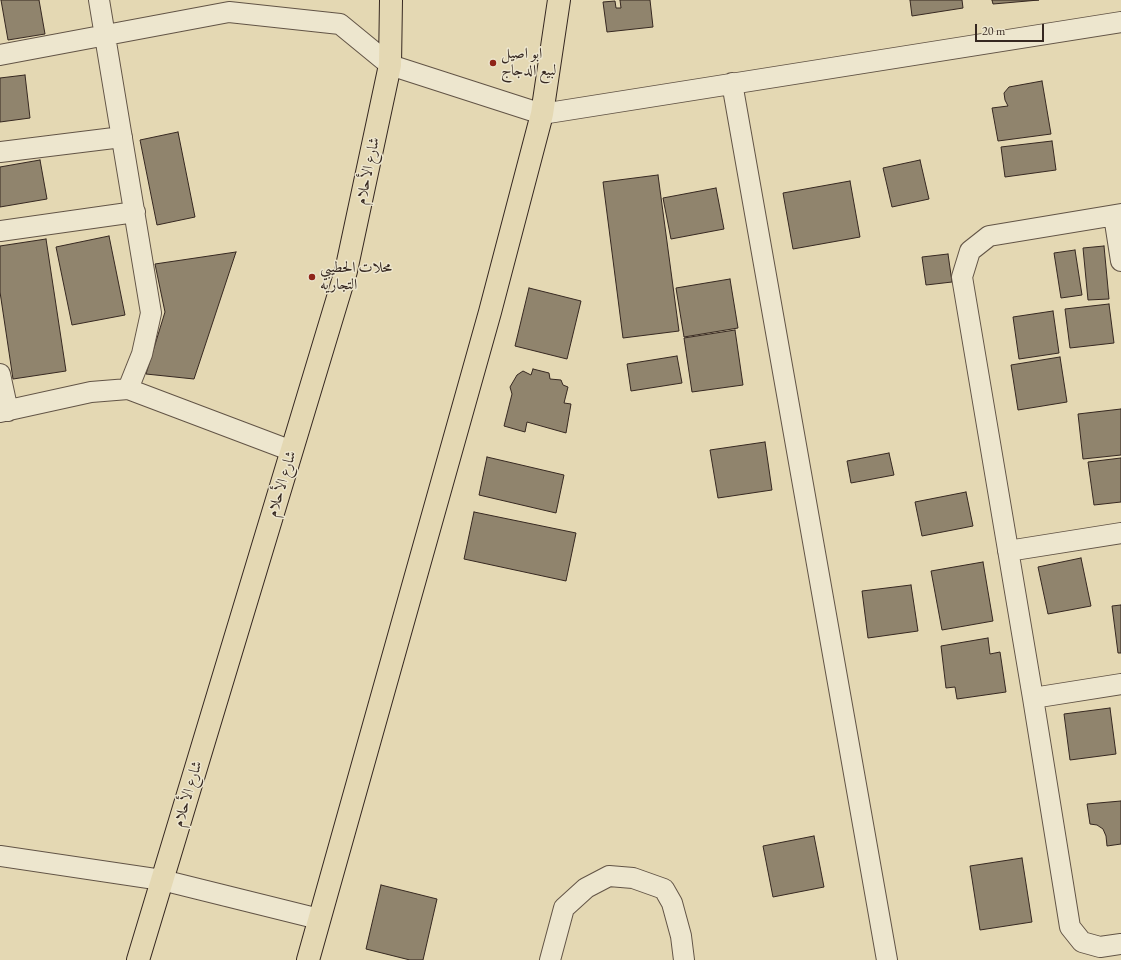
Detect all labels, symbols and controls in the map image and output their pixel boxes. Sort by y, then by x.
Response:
scale bar [977,16,1046,42]
text: 20 m [982,23,1005,39]
place label: ابو اصيل لبيع الدجاج [501,45,556,80]
marker: ابو اصيل لبيع الدجاج [488,58,498,68]
street label: شارع الأحلام [352,136,384,206]
place label: محلات الحطيبي التجاريه [320,259,392,294]
marker: محلات الحطيبي التجاريه [307,272,317,282]
street label: شارع الأحلام [263,449,301,519]
street label: شارع الأحلام [169,759,207,829]

